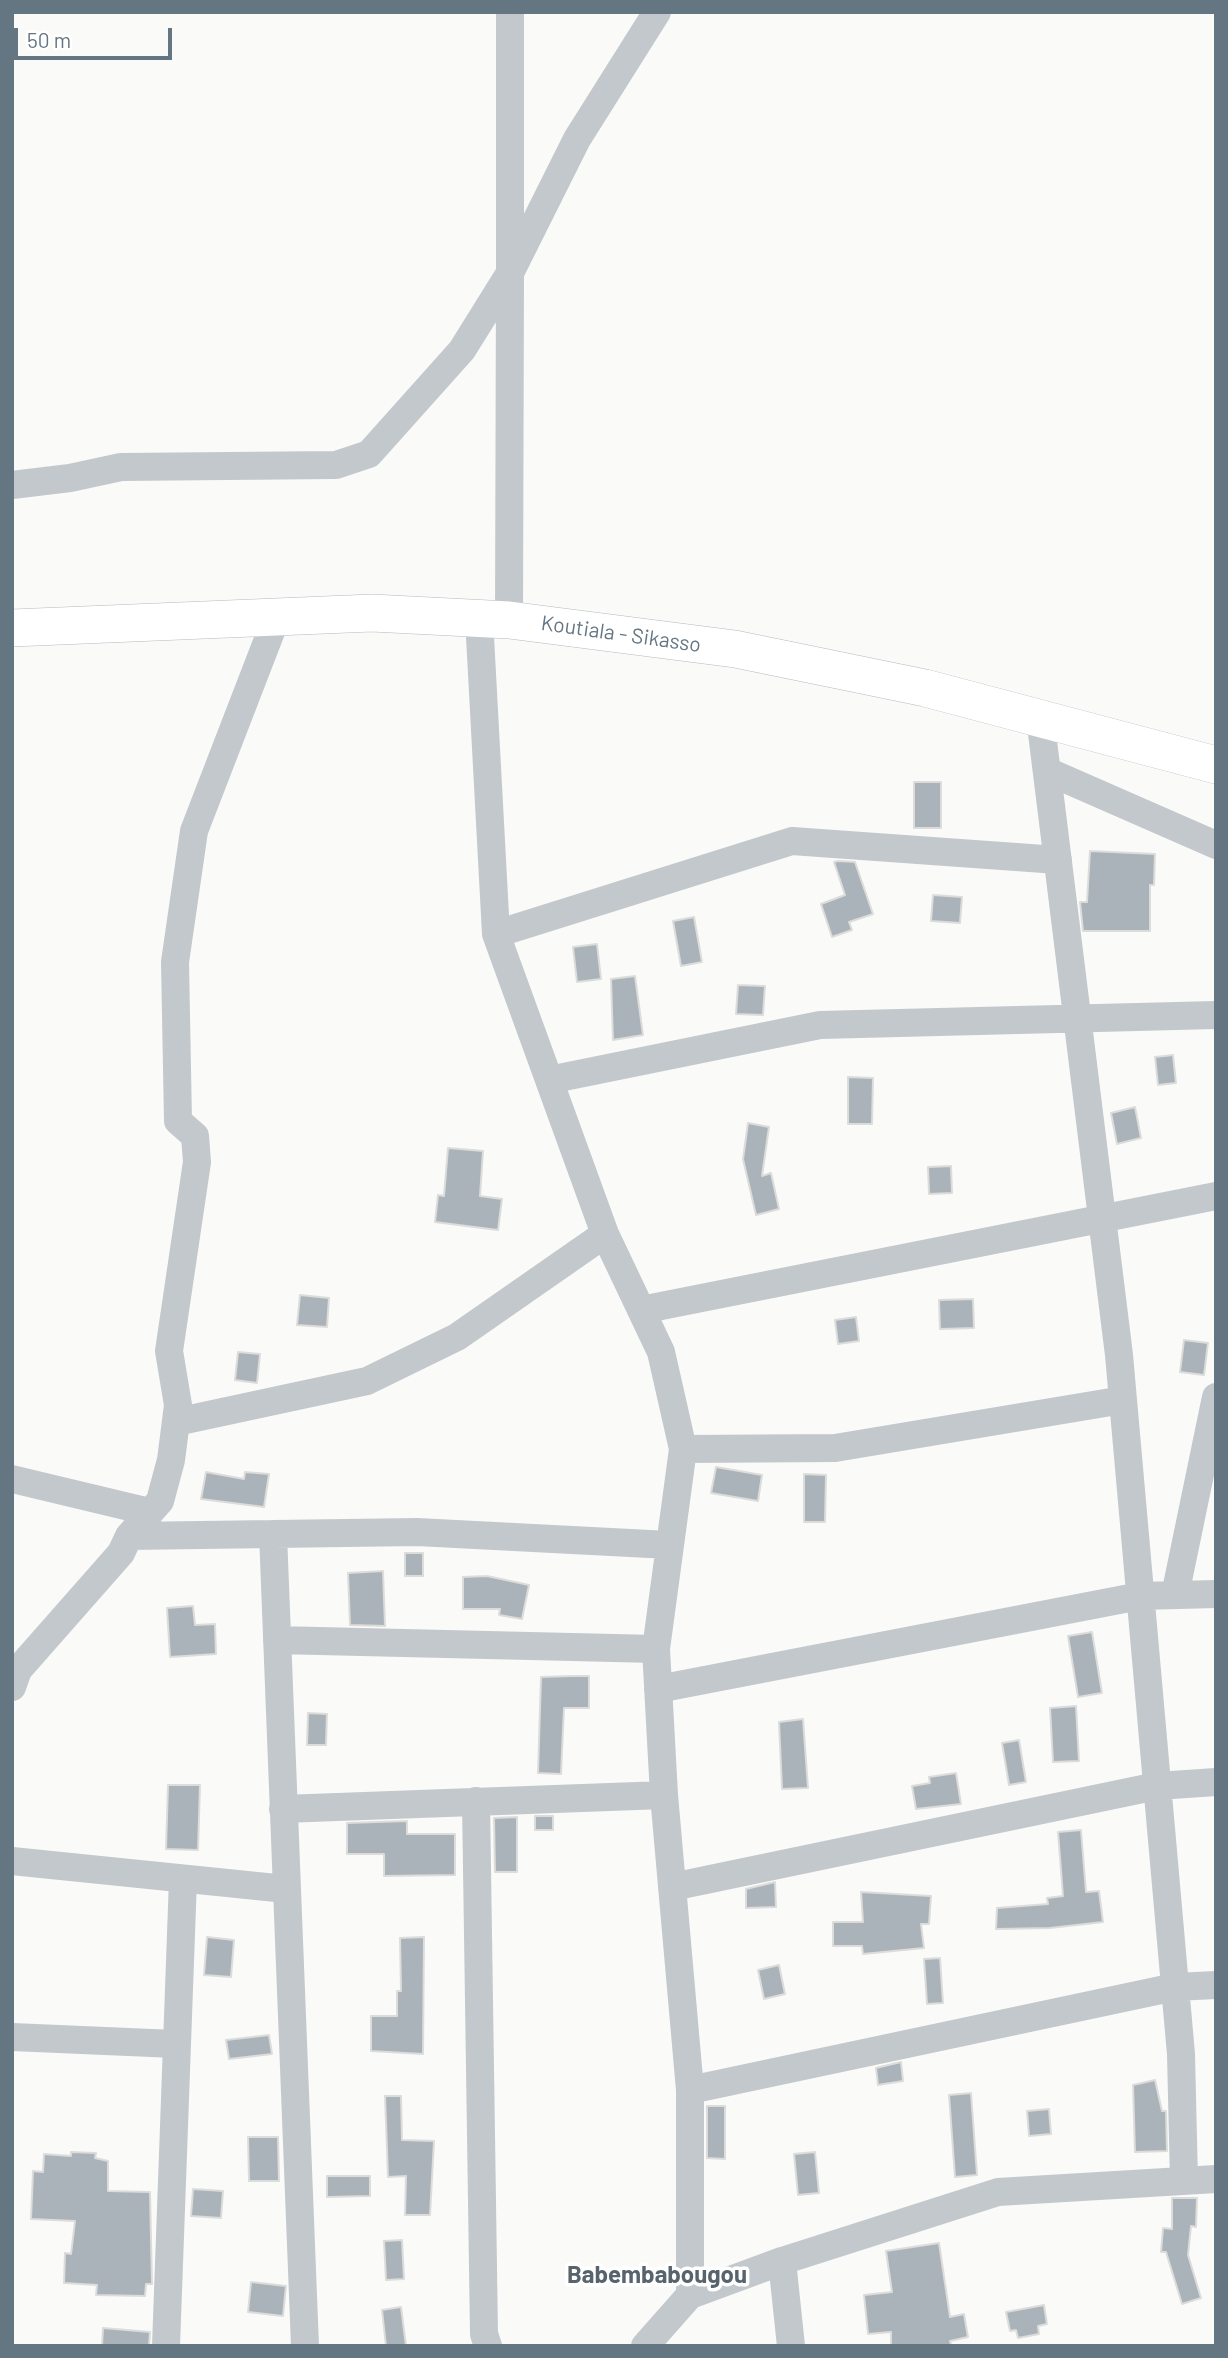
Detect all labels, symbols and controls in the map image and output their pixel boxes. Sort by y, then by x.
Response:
scale bar [18,14,175,58]
text: 50 m [27,27,71,52]
street label: Koutiala - Sikasso [539,610,703,658]
district label: Babembabougou [567,2261,747,2289]

